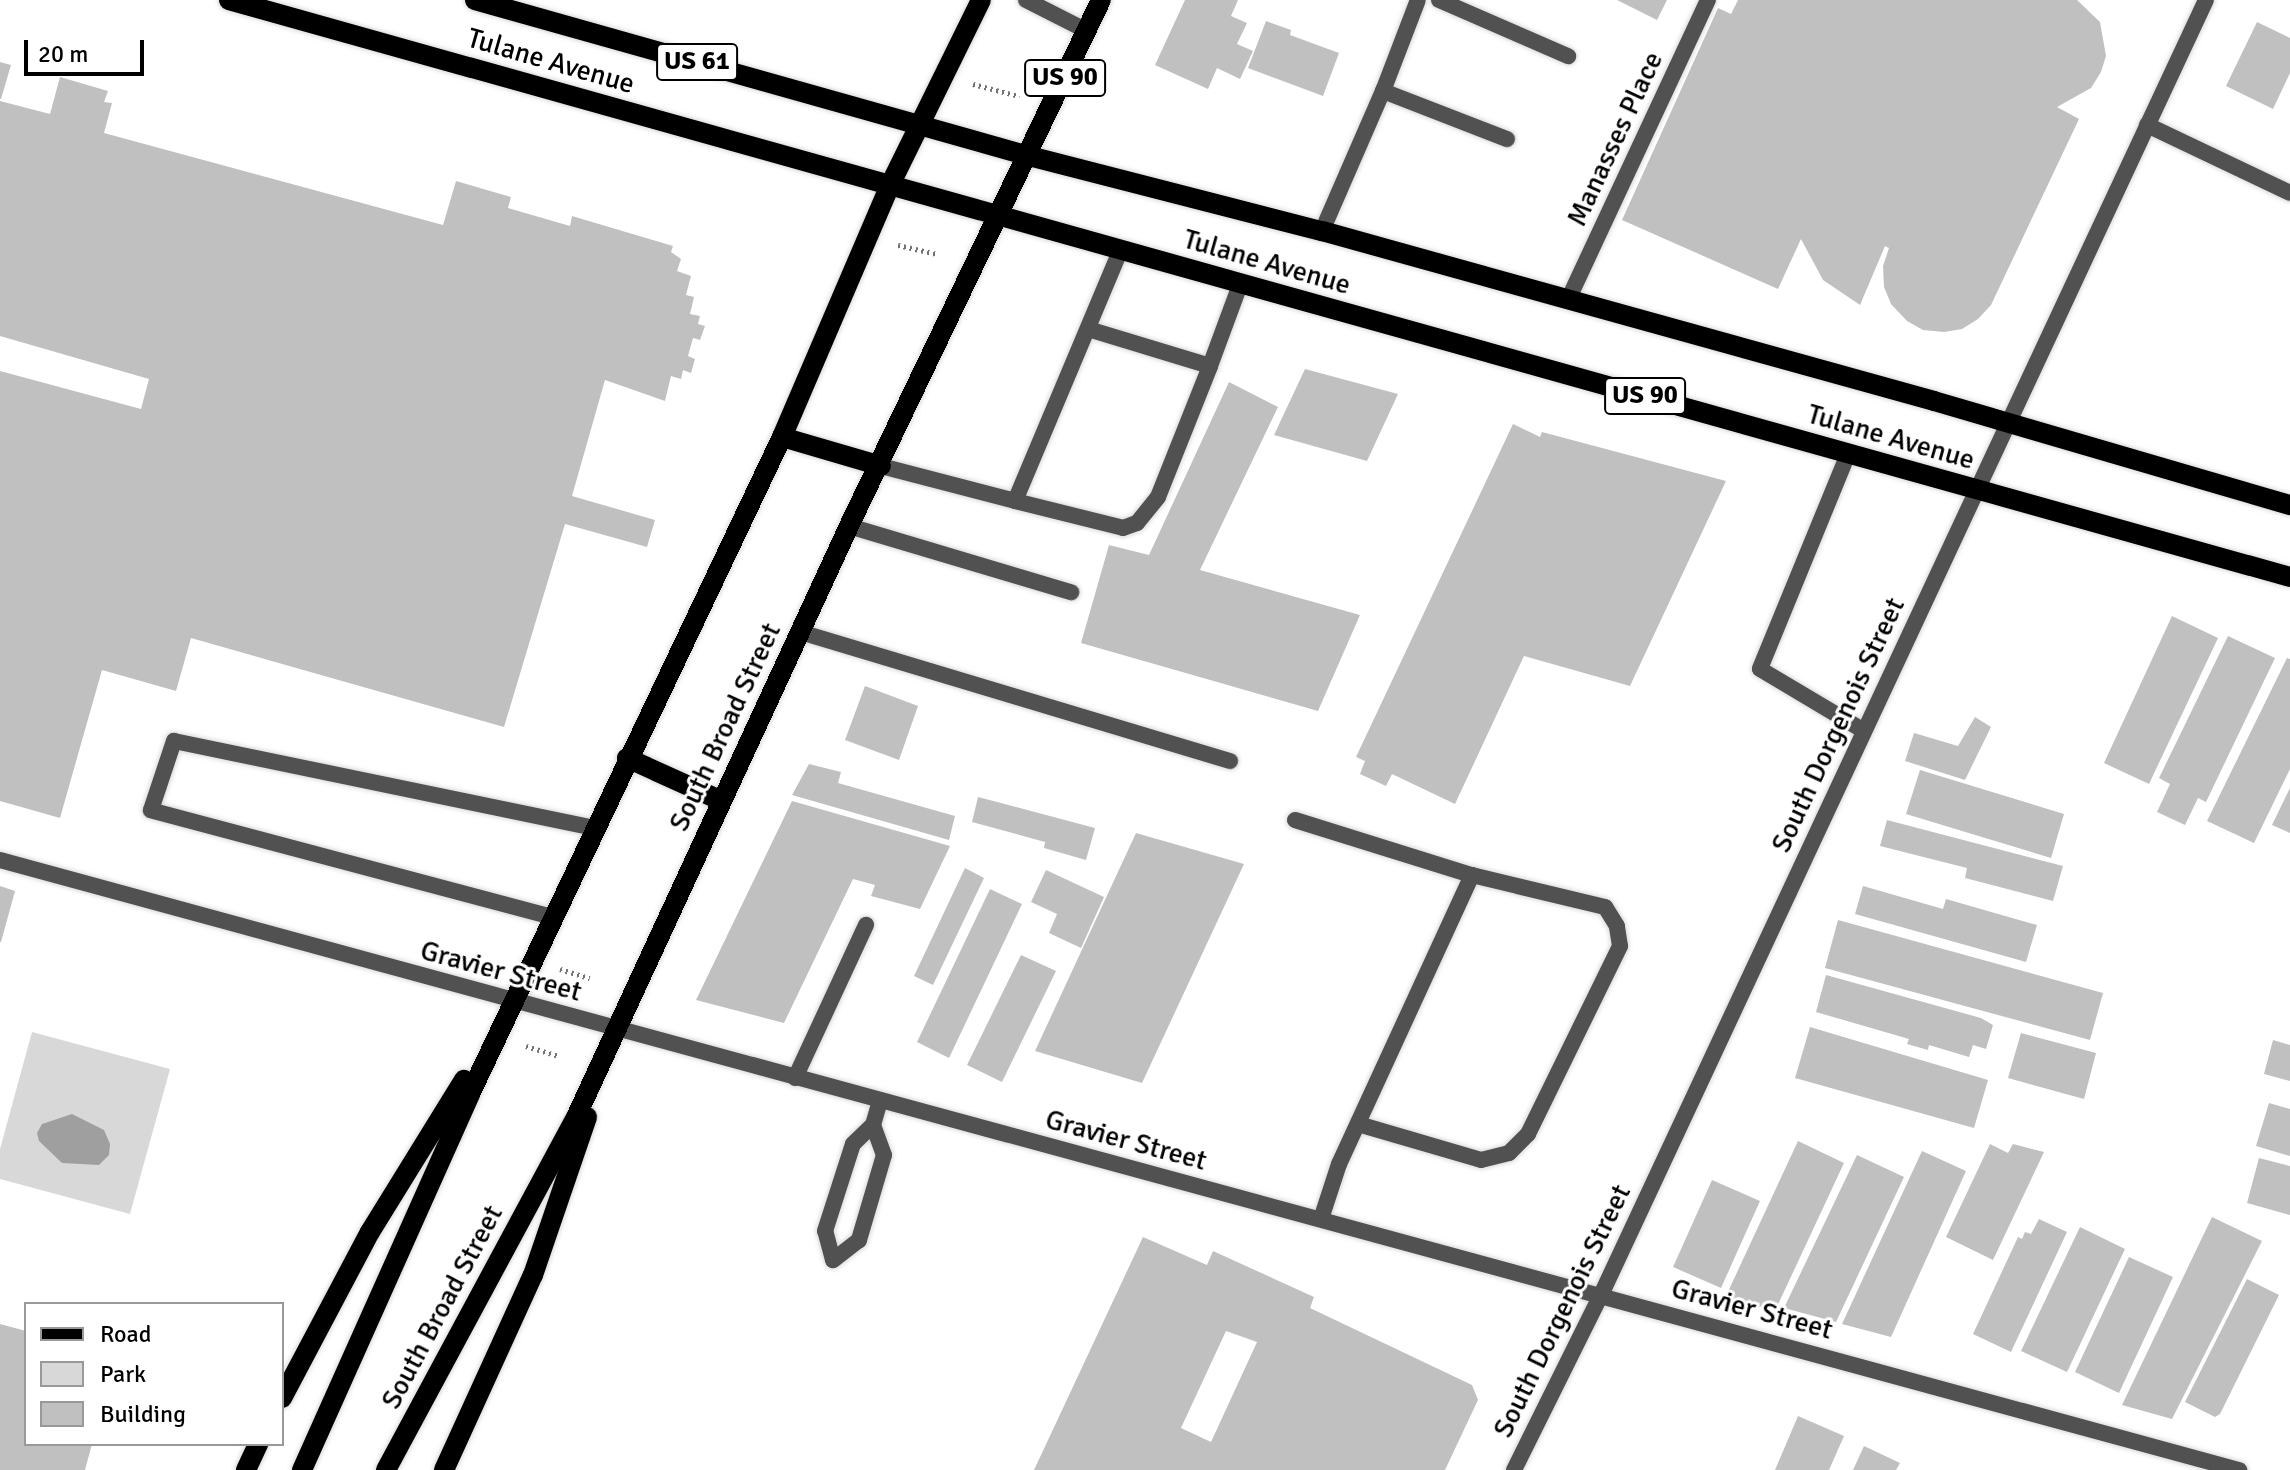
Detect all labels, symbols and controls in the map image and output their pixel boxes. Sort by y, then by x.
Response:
street label: Tulane Avenue [464,21,638,101]
scale bar [28,24,148,74]
text: 20 m [38,39,88,69]
road number: US 61 [655,40,739,84]
street label: Manasses Place [1560,46,1670,232]
road number: US 90 [1023,56,1107,100]
street label: Tulane Avenue [1180,222,1354,302]
road number: US 90 [1603,374,1687,418]
street label: Tulane Avenue [1804,397,1978,477]
street label: South Dorgenois Street [1764,592,1912,858]
street label: South Broad Street [662,618,788,836]
street label: Gravier Street [417,933,585,1009]
street label: Gravier Street [1042,1102,1210,1178]
street label: South Dorgenois Street [1486,1179,1638,1443]
street label: South Broad Street [374,1200,510,1414]
street label: Gravier Street [1668,1271,1836,1347]
legend [24,1302,284,1446]
text: Road [100,1319,151,1349]
text: Park [100,1359,146,1389]
text: Building [100,1399,186,1429]

